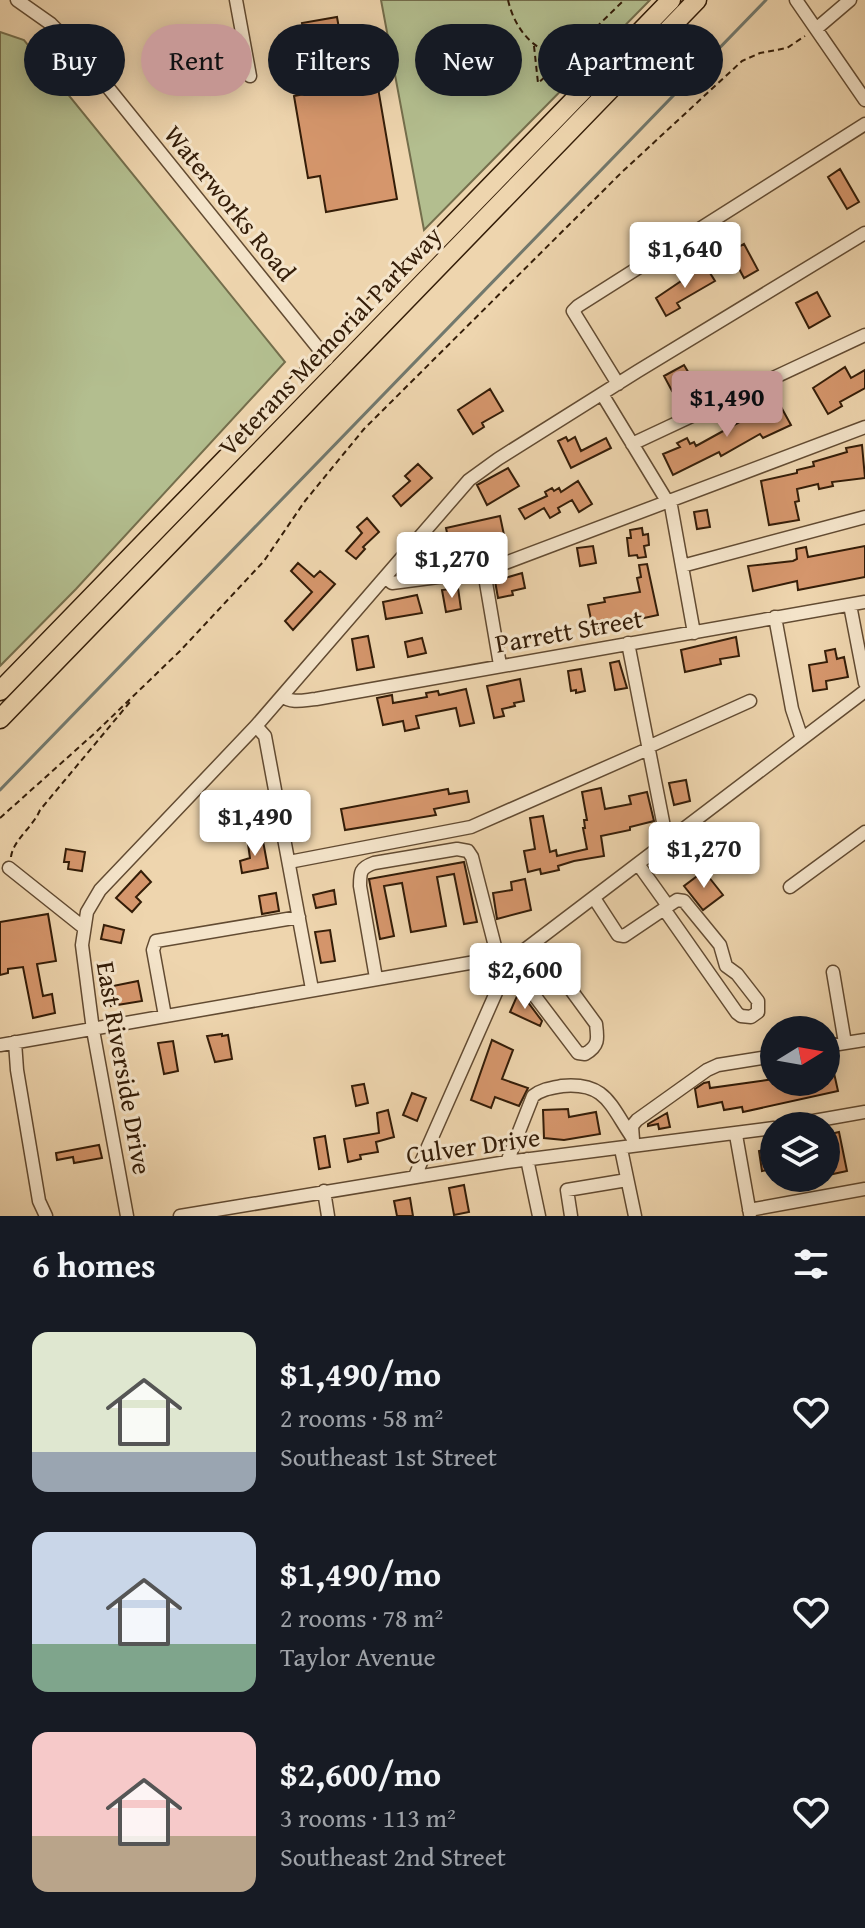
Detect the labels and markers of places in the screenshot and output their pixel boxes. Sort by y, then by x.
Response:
pin: $1,640 [620,222,750,290]
pin: $1,490 [662,371,792,439]
pin: $1,270 [387,532,517,600]
pin: $1,490 [190,790,320,858]
pin: $1,270 [639,822,769,890]
pin: $2,600 [460,943,590,1011]

